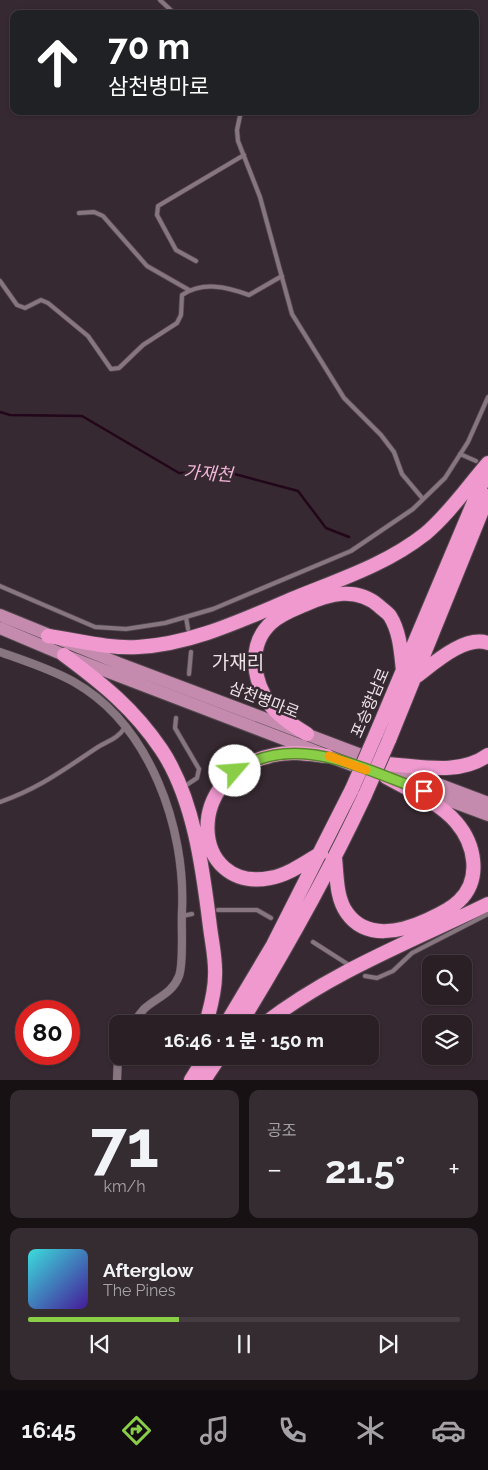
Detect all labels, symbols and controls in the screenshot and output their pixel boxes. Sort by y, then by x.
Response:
text: 70 m [108,26,190,67]
icon: ahead [25,30,90,95]
text: 삼천병마로 [108,73,209,99]
water label: 가재천 [182,461,236,485]
district label: 가재리 [212,651,264,673]
street label: 포승향남로 [347,665,393,741]
street label: 삼천병마로 [226,678,302,722]
position arrow [208,744,260,796]
pin [403,770,445,812]
icon: arrive [410,777,438,805]
map controls [422,955,472,1065]
button: search [422,955,472,1005]
speed limit sign: 80 [15,1000,80,1065]
button: layers [422,1015,472,1065]
text: 16:46 · 1 분 · 150 m [164,1029,324,1051]
text: 71 [90,1106,159,1182]
text: 공조 [267,1121,296,1140]
text: 21.5° [325,1147,406,1192]
text: − [267,1153,282,1186]
text: + [448,1153,460,1186]
text: km/h [103,1177,146,1196]
text: Afterglow [103,1259,193,1281]
text: The Pines [103,1281,175,1300]
icon: previous [86,1330,114,1358]
icon: pause [230,1330,258,1358]
icon: next [374,1330,402,1358]
icon: directions [119,1413,154,1448]
icon: music [197,1413,232,1448]
icon: phone [275,1413,310,1448]
icon: climate [353,1413,388,1448]
icon: car [431,1413,466,1448]
text: 16:45 [22,1417,76,1443]

